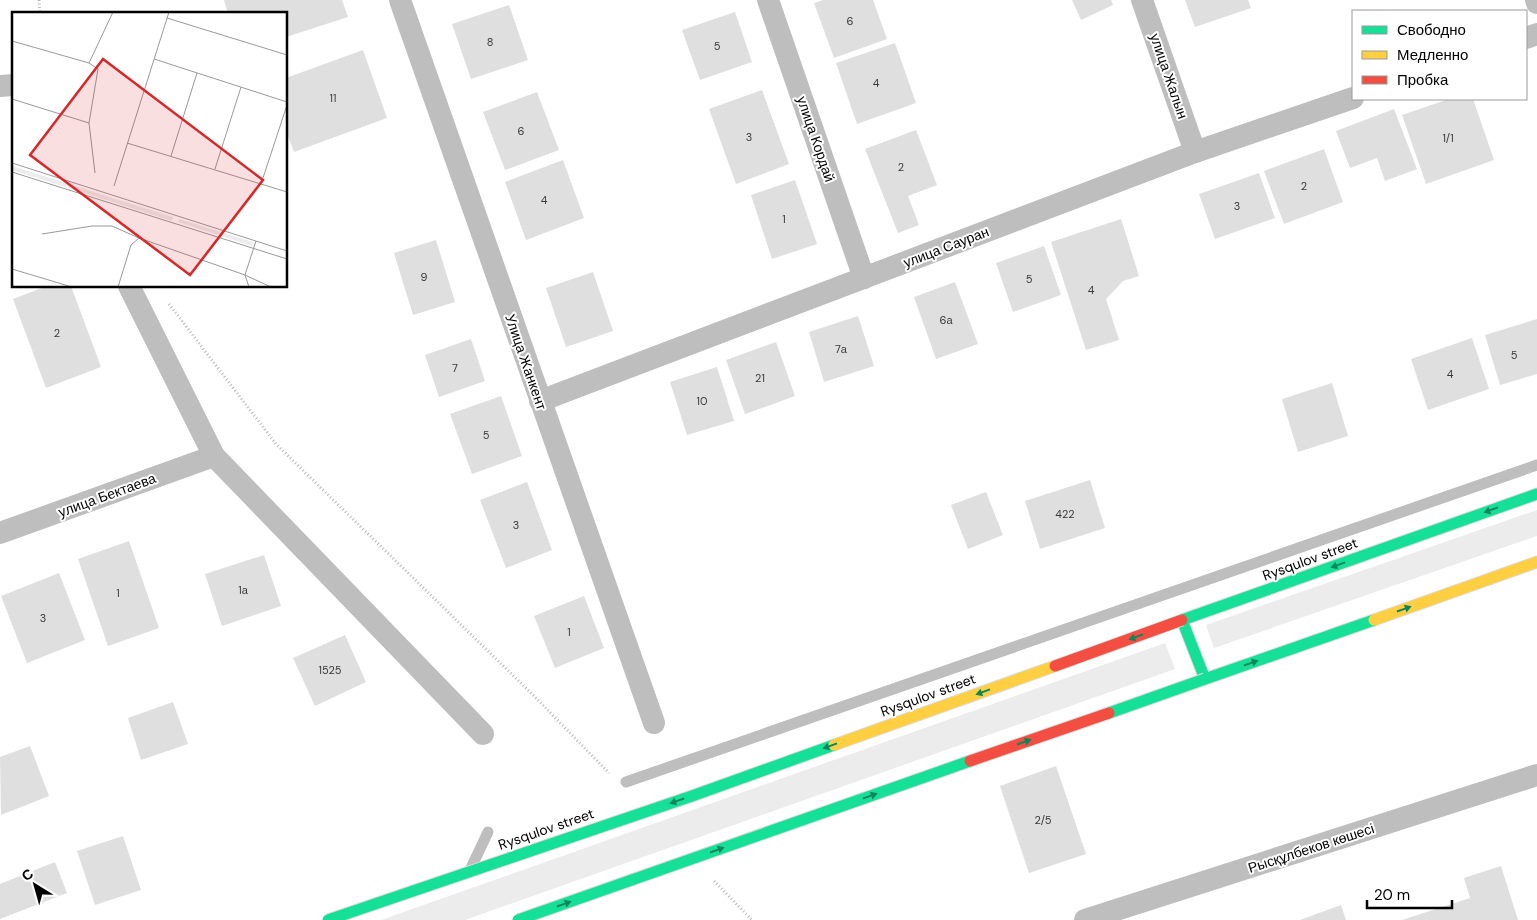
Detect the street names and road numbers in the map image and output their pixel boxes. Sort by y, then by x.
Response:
street label: улица Жалын [1146,31,1192,121]
street label: улица Кордай [793,94,839,184]
street label: улица Сауран [901,222,991,272]
street label: Улица Жанкент [501,312,551,413]
street label: улица Бектаева [56,469,158,521]
street label: Rysqulov street [1260,533,1360,585]
street label: Rysqulov street [878,669,978,721]
street label: Rysqulov street [496,804,596,854]
street label: Рысқұлбеков көшесі [1246,819,1376,877]

